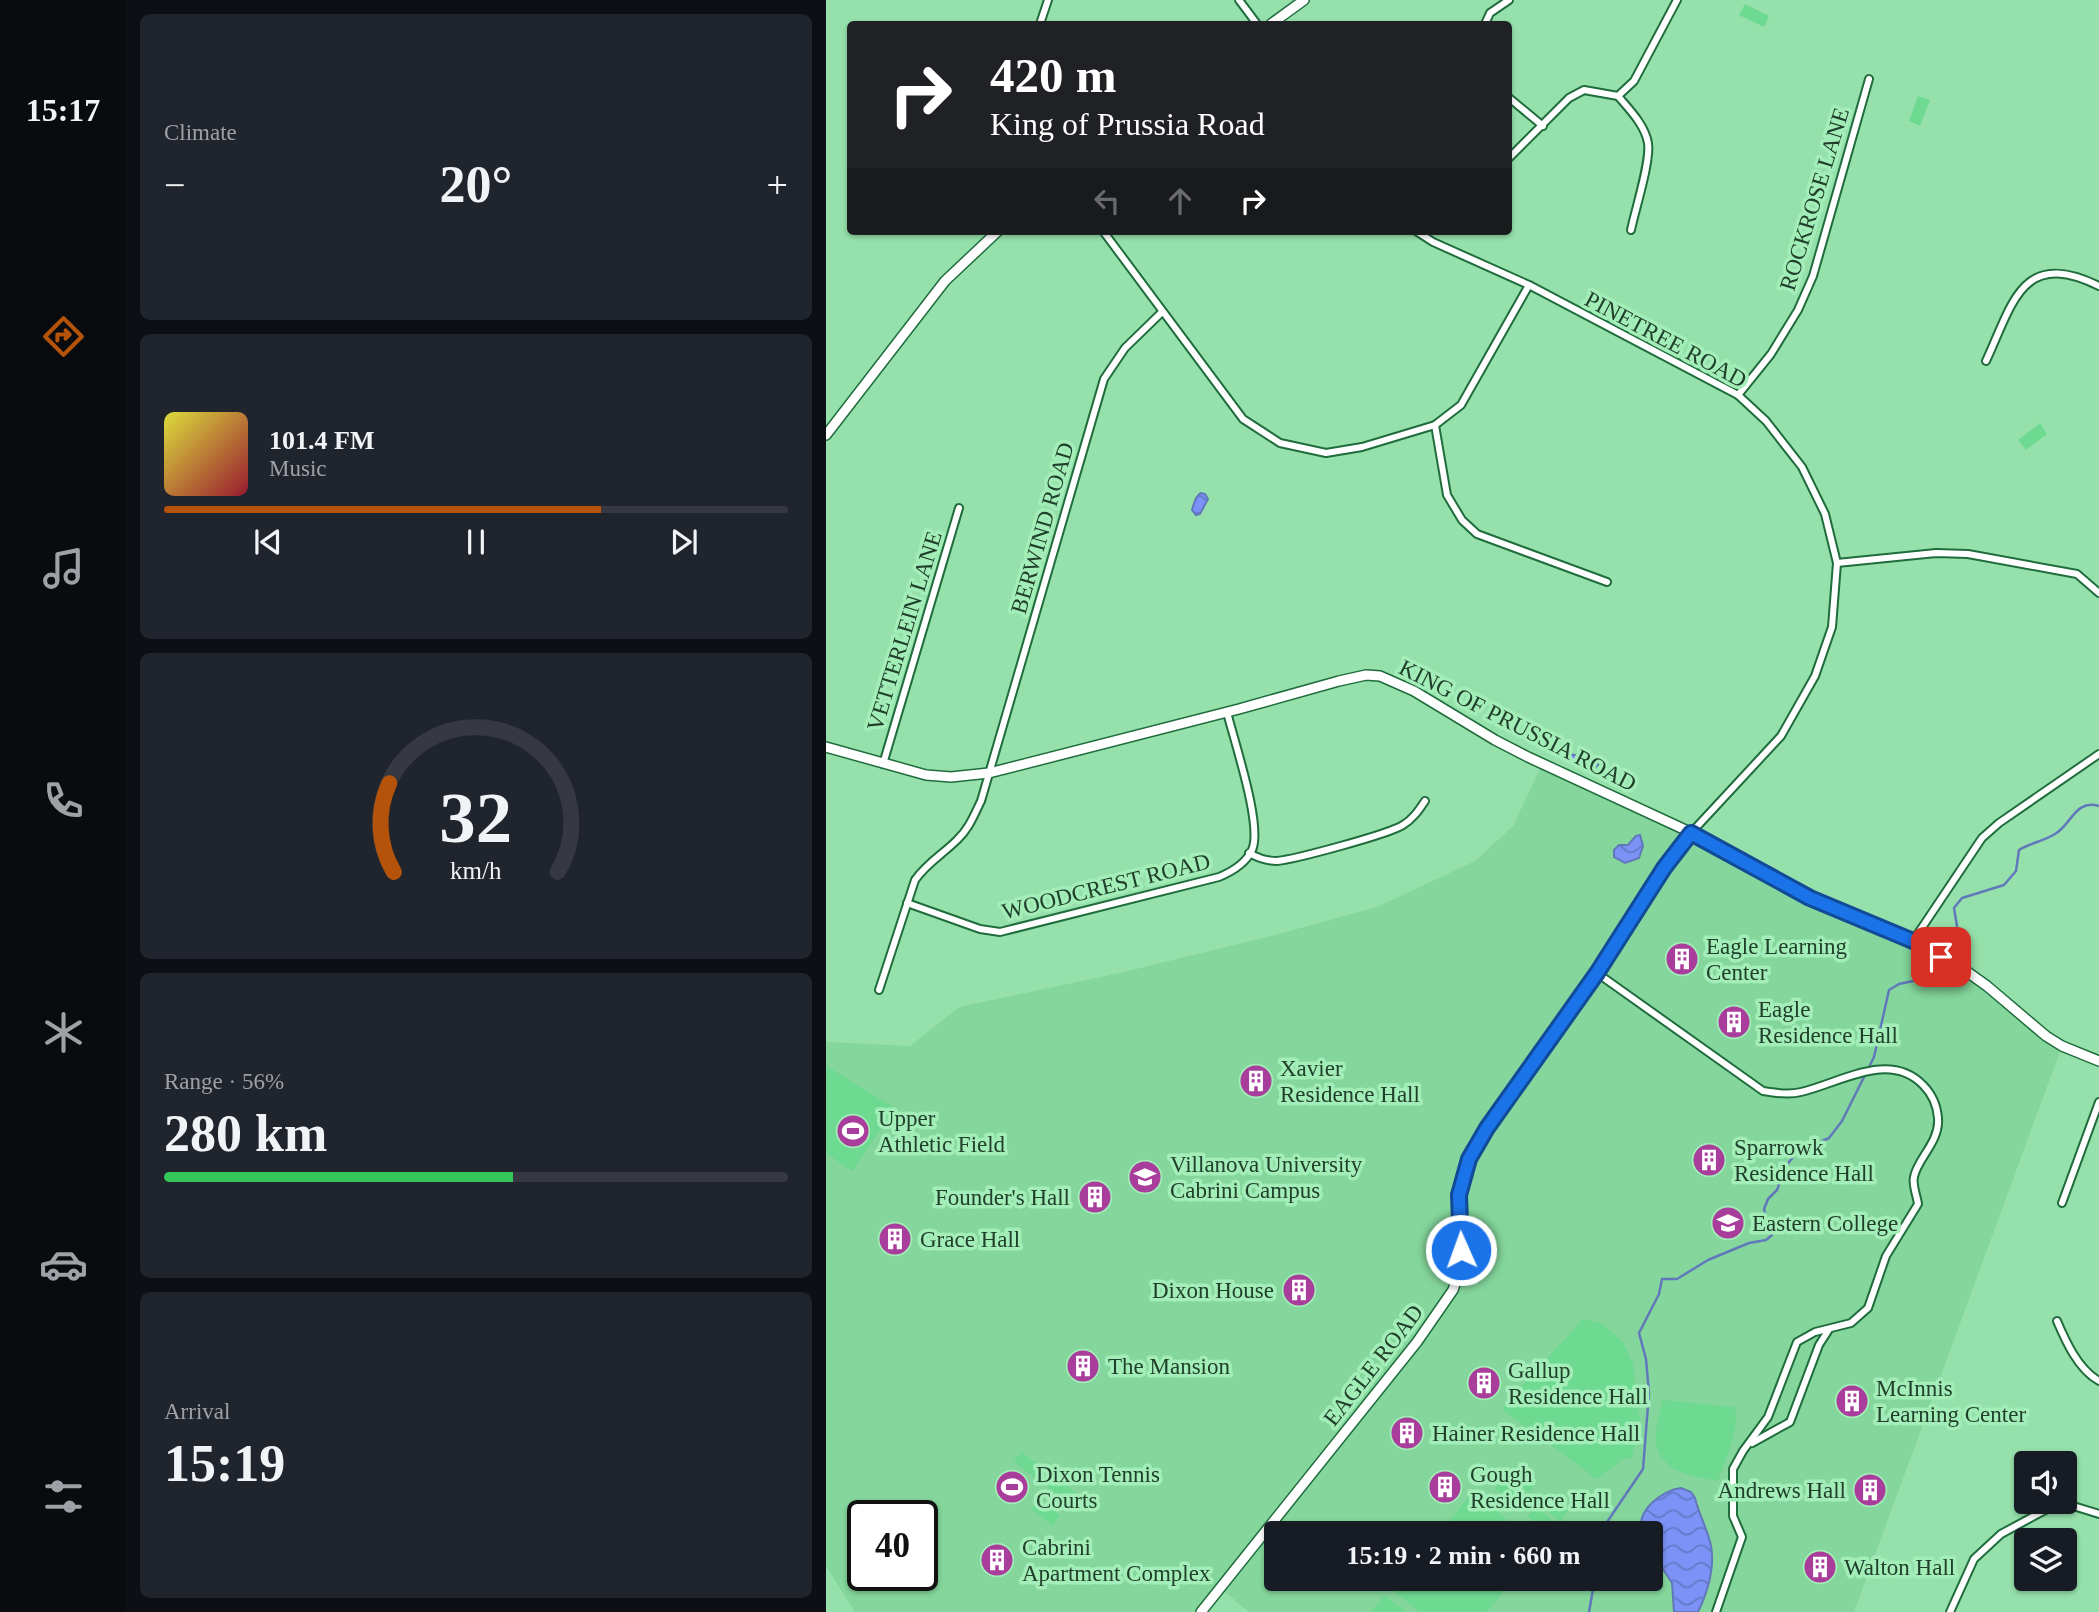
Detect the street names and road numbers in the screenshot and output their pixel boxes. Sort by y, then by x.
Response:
street label: ROCKROSE LANE [1775,105,1854,294]
street label: PINETREE ROAD [1581,286,1751,393]
street label: BERWIND ROAD [1006,440,1079,617]
street label: VETTERLEIN LANE [862,528,947,734]
street label: KING OF PRUSSIA ROAD [1395,655,1640,796]
street label: WOODCREST ROAD [999,849,1213,924]
street label: EAGLE ROAD [1319,1300,1428,1431]

